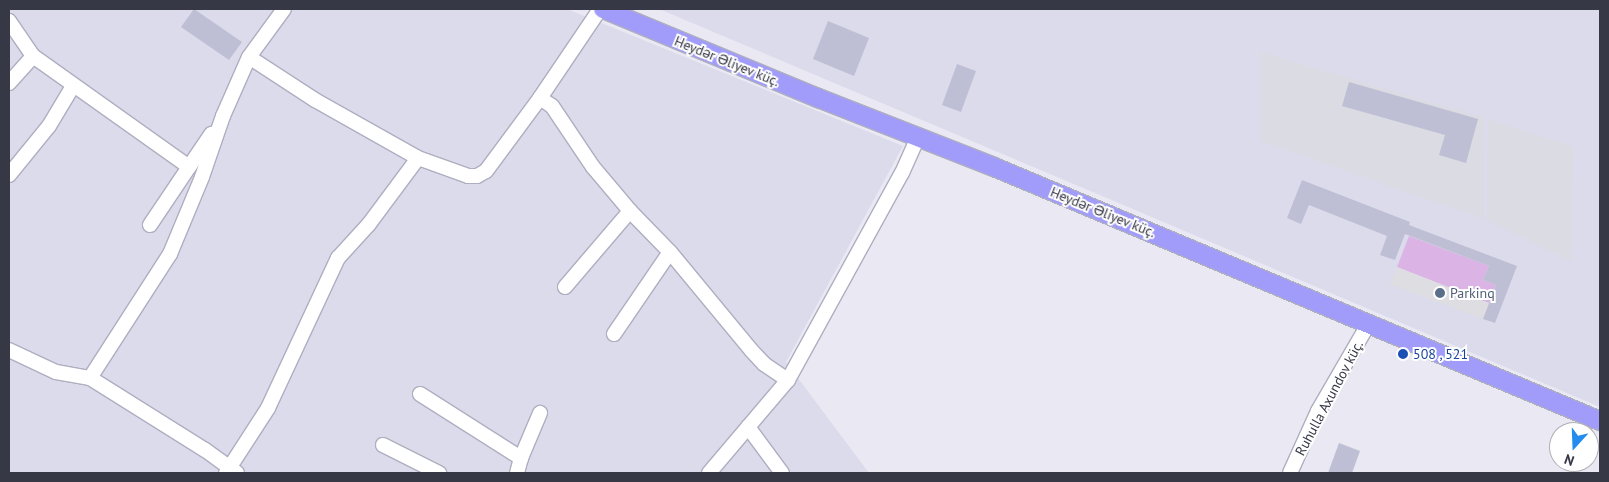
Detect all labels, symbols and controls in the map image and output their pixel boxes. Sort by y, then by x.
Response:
street label: Heydər Əliyev küç. [672,32,782,90]
street label: Heydər Əliyev küç. [1048,183,1158,241]
place label: Parkinq [1450,285,1495,301]
marker: Parkinq [1434,287,1446,299]
street label: Ruhulla Axundov küç. [1291,337,1367,459]
place label: 508 , 521 [1413,346,1469,362]
marker: 508 , 521 [1397,348,1409,360]
north arrow [1549,422,1599,472]
text: N [1562,450,1577,470]

